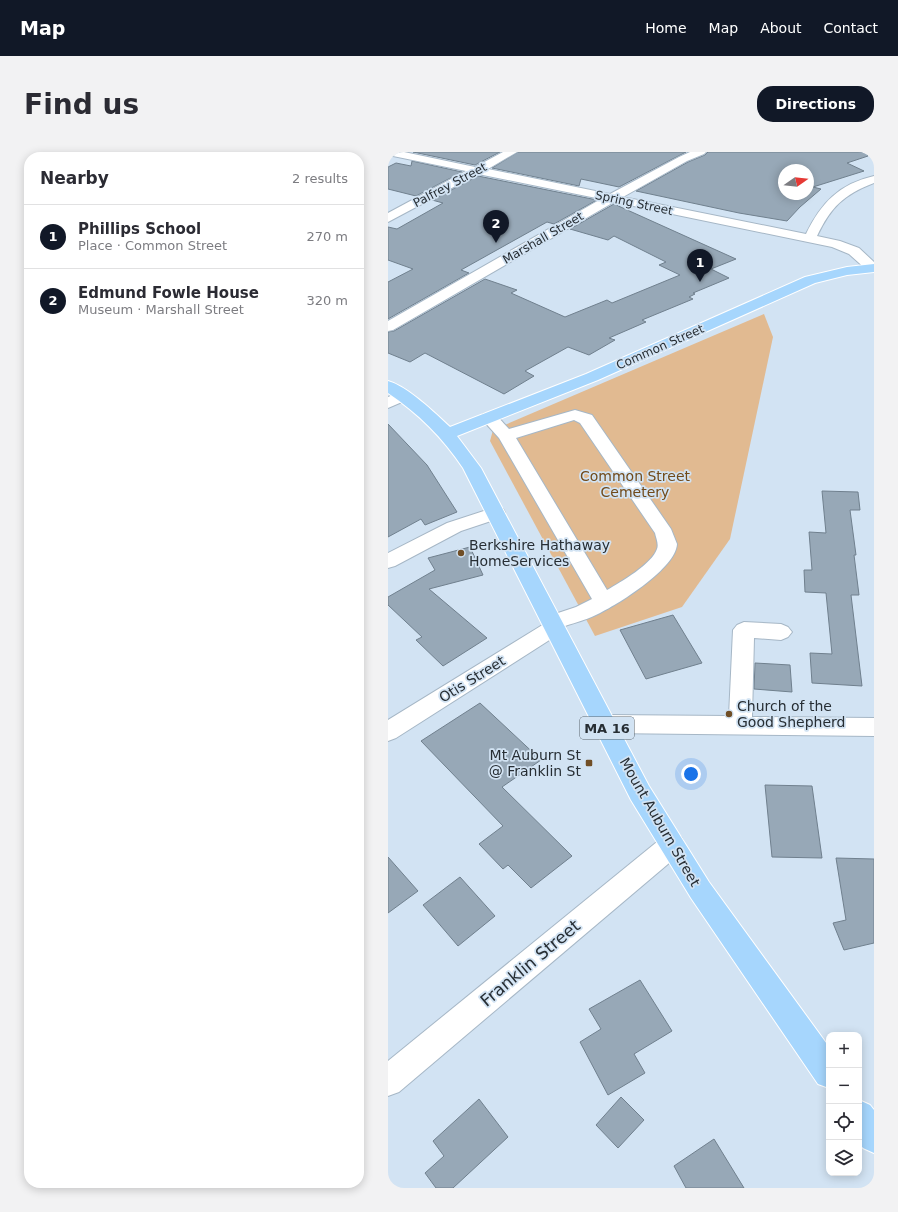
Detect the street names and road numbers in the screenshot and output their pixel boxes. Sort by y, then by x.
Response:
street label: Palfrey Street [411,160,489,210]
street label: Spring Street [594,188,674,218]
street label: Marshall Street [500,209,586,267]
street label: Common Street [614,321,706,373]
street label: Otis Street [436,652,508,706]
road number: MA 16 [580,717,634,739]
street label: Mount Auburn Street [617,755,704,890]
street label: Franklin Street [476,915,584,1010]

